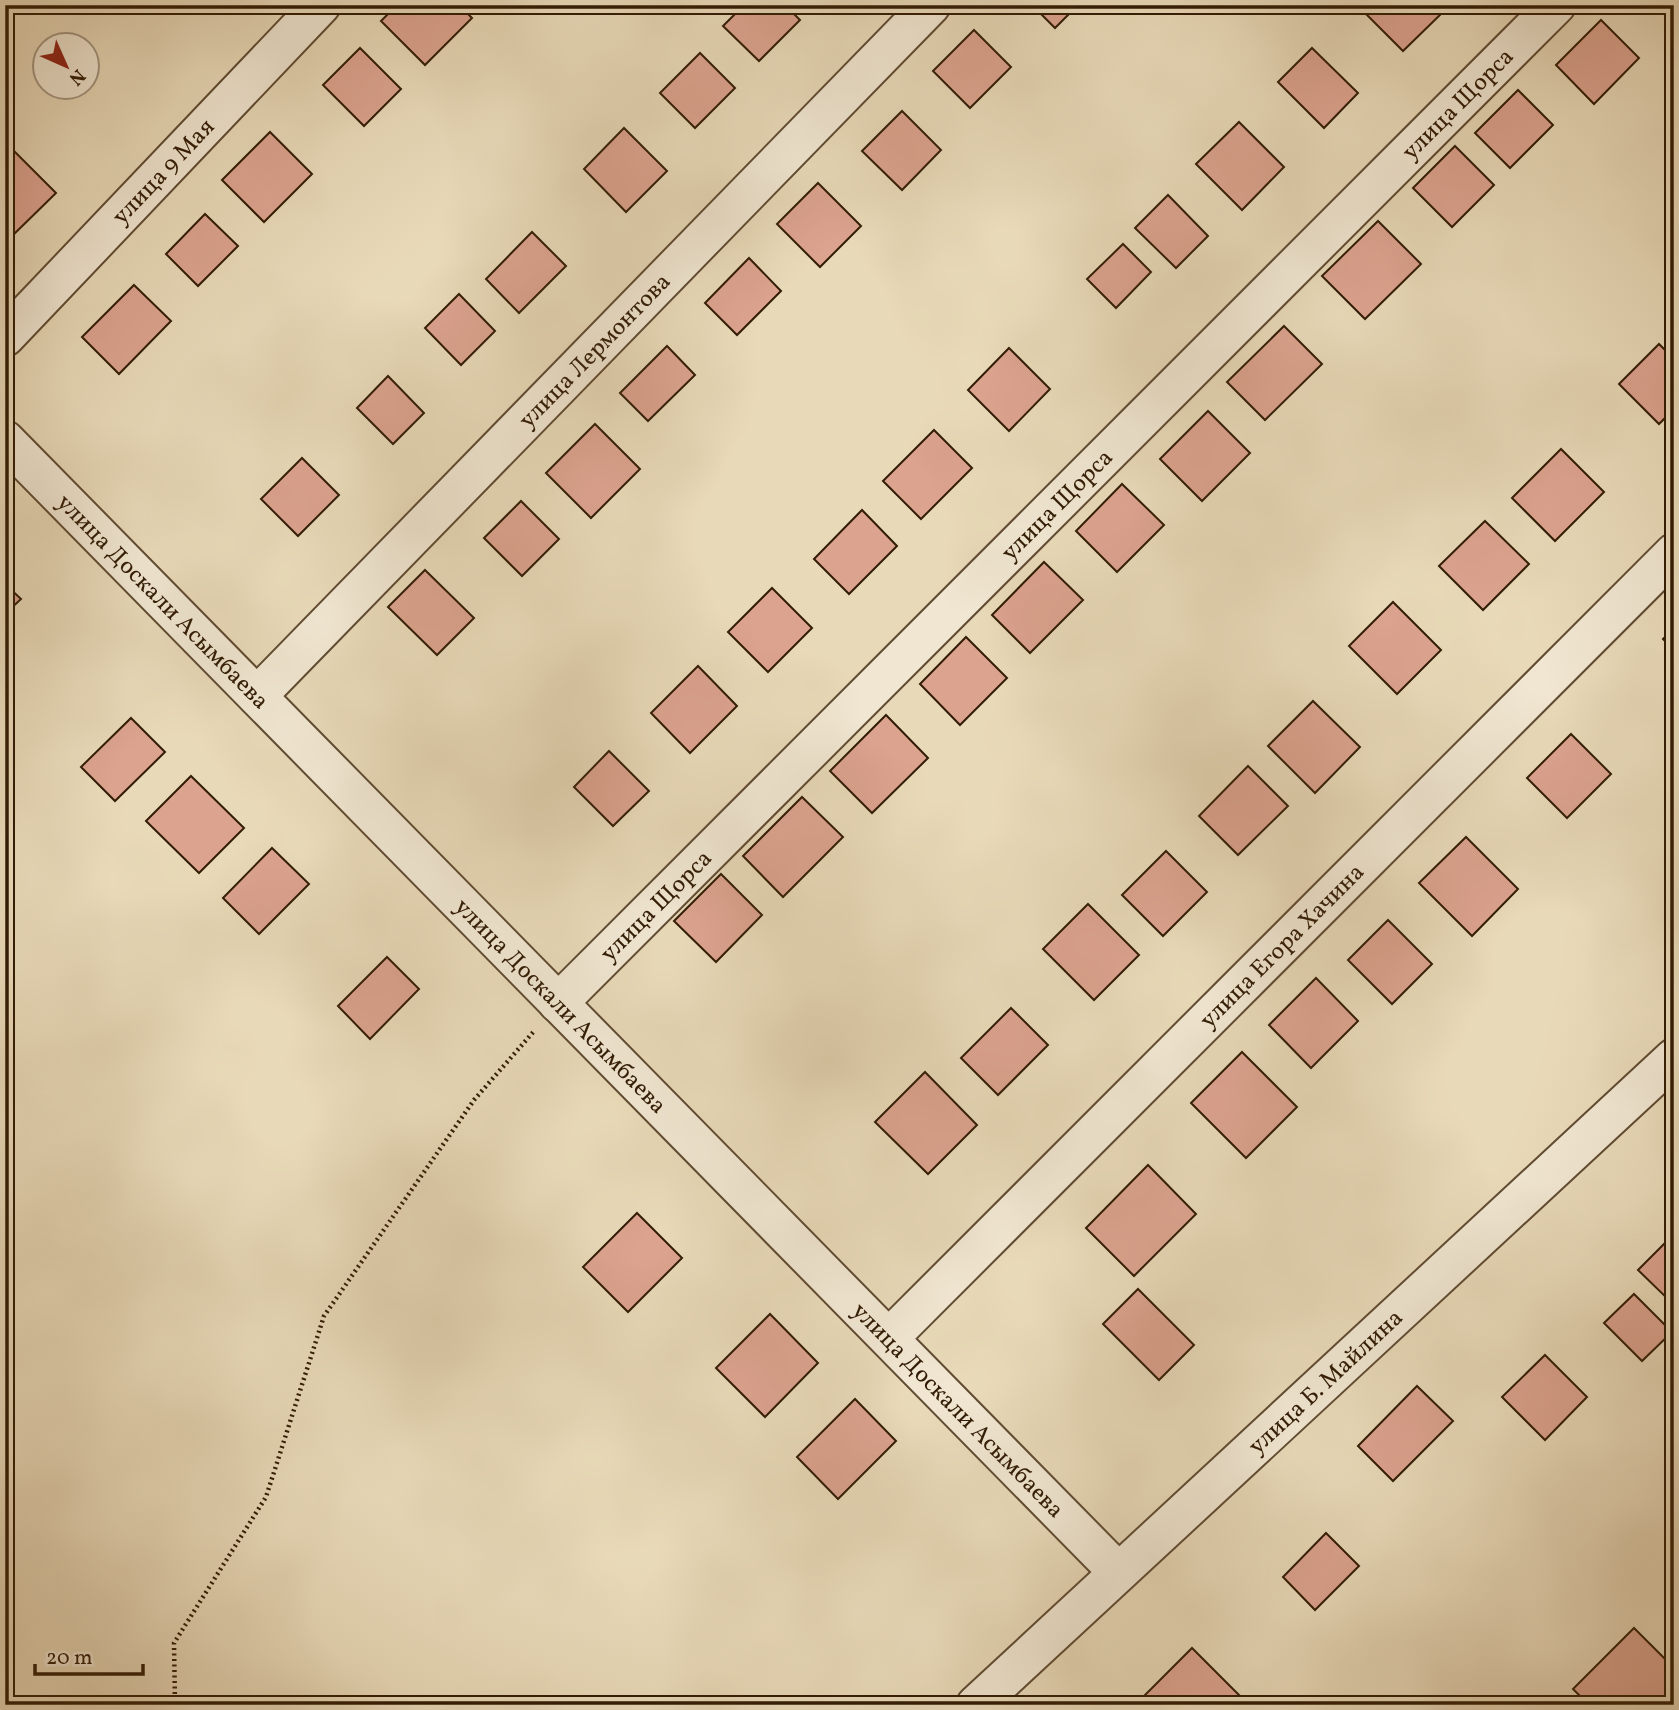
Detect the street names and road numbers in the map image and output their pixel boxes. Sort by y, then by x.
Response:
street label: улица Щорса [1395,41,1523,169]
street label: улица 9 Мая [105,112,223,233]
street label: улица Лермонтова [512,266,680,437]
street label: улица Щорса [994,442,1122,570]
street label: улица Доскали Асымбаева [48,487,276,718]
street label: улица Щорса [593,843,721,971]
street label: улица Егора Хачина [1193,857,1373,1037]
street label: улица Доскали Асымбаева [446,891,674,1122]
street label: улица Доскали Асымбаева [843,1296,1071,1527]
street label: улица Б. Майлина [1241,1302,1411,1463]

